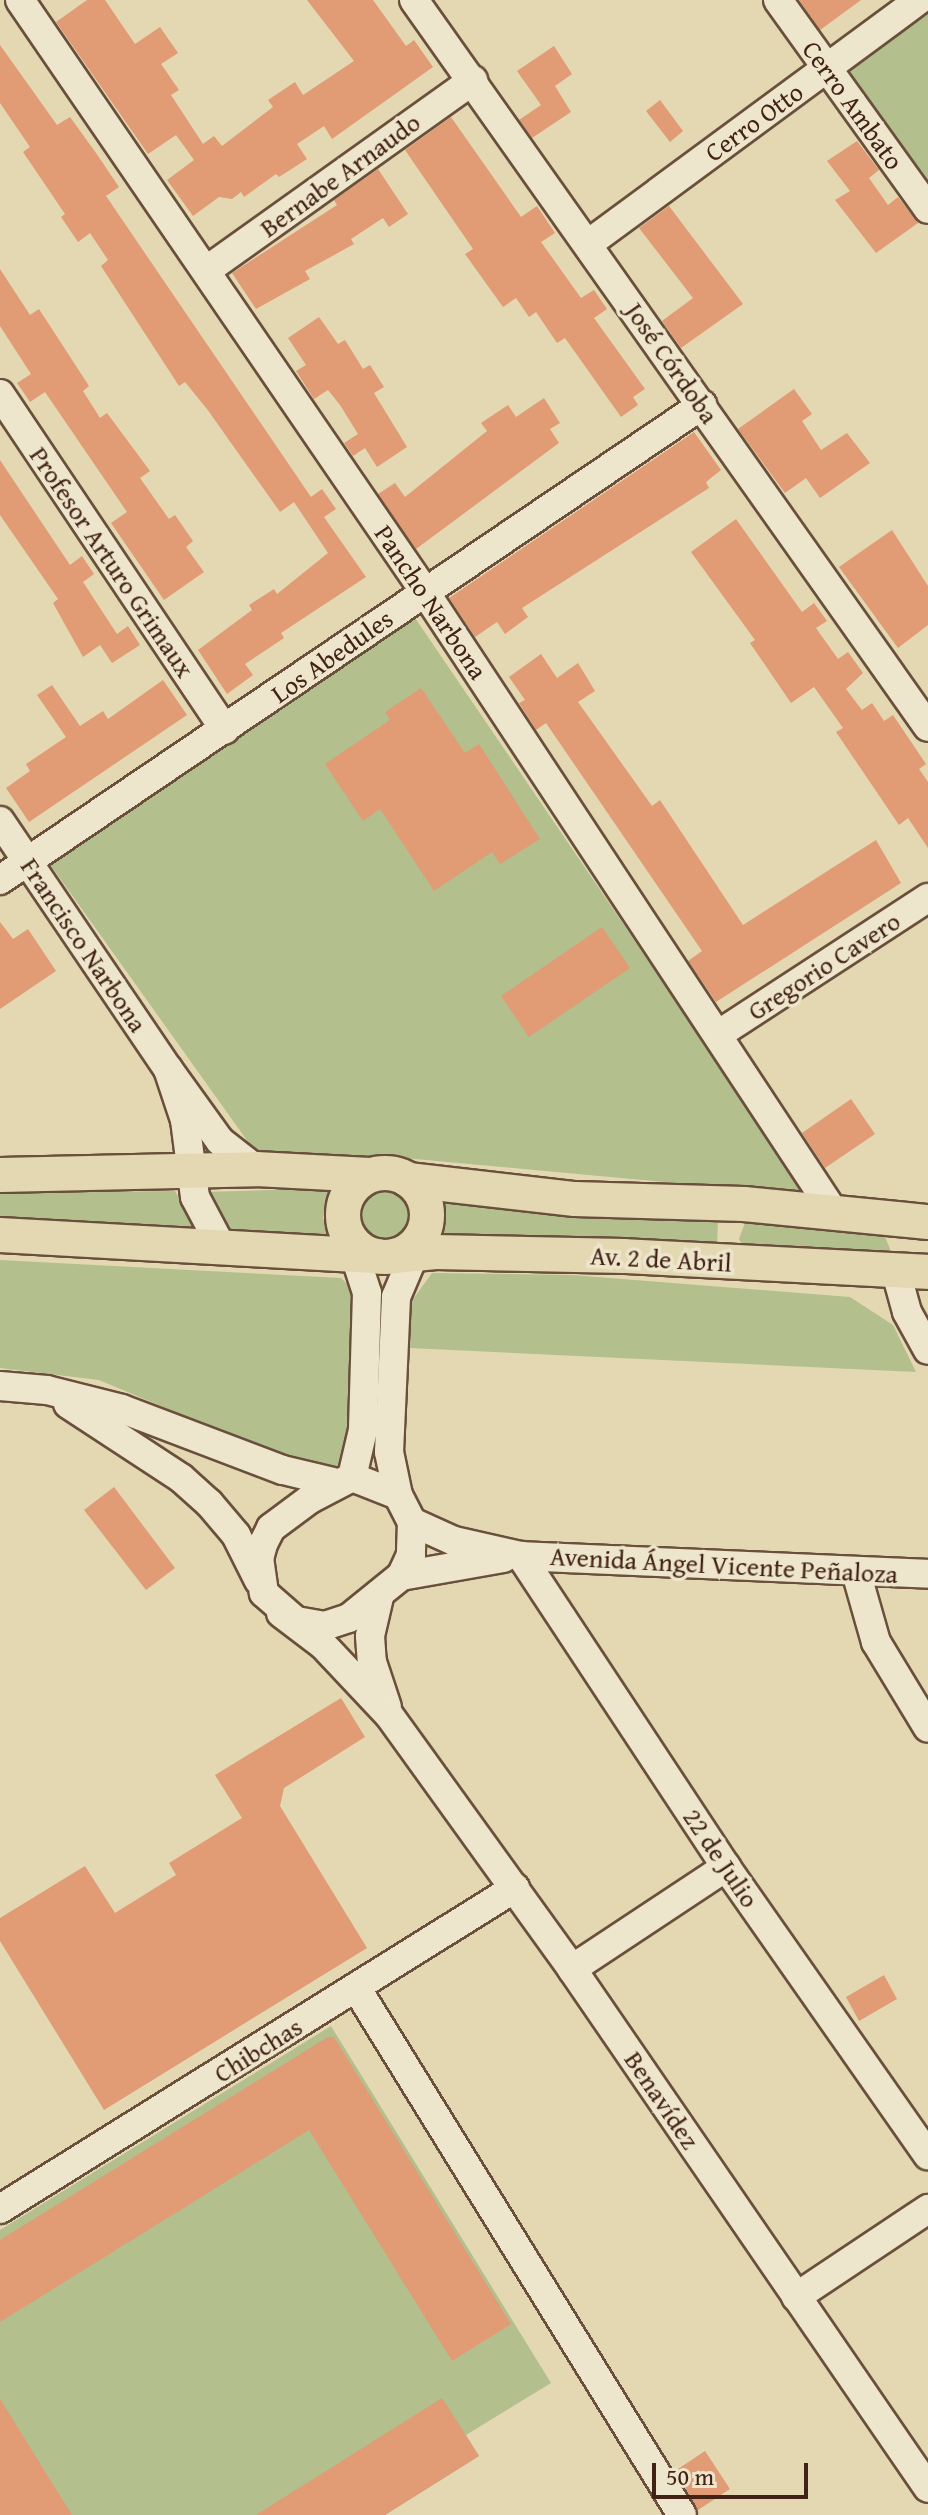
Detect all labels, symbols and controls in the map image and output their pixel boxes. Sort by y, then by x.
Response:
street label: Cerro Ambato [796,35,910,175]
street label: Cerro Otto [699,76,809,168]
street label: Bernabe Arnaudo [254,106,426,244]
street label: José Córdoba [619,297,725,429]
street label: Profesor Arturo Grimaux [23,441,201,683]
street label: Pancho Narbona [368,519,494,685]
street label: Los Abedules [265,603,399,709]
street label: Francisco Narbona [14,852,154,1038]
street label: Gregorio Cavero [742,905,906,1027]
street label: Av. 2 de Abril [590,1240,732,1278]
street label: Avenida Ángel Vicente Peñaloza [549,1540,899,1590]
street label: 22 de Julio [677,1803,765,1913]
street label: Chibchas [208,2011,308,2089]
street label: Benavídez [618,2045,706,2155]
scale bar [656,2447,812,2497]
text: 50 m [666,2459,714,2494]

